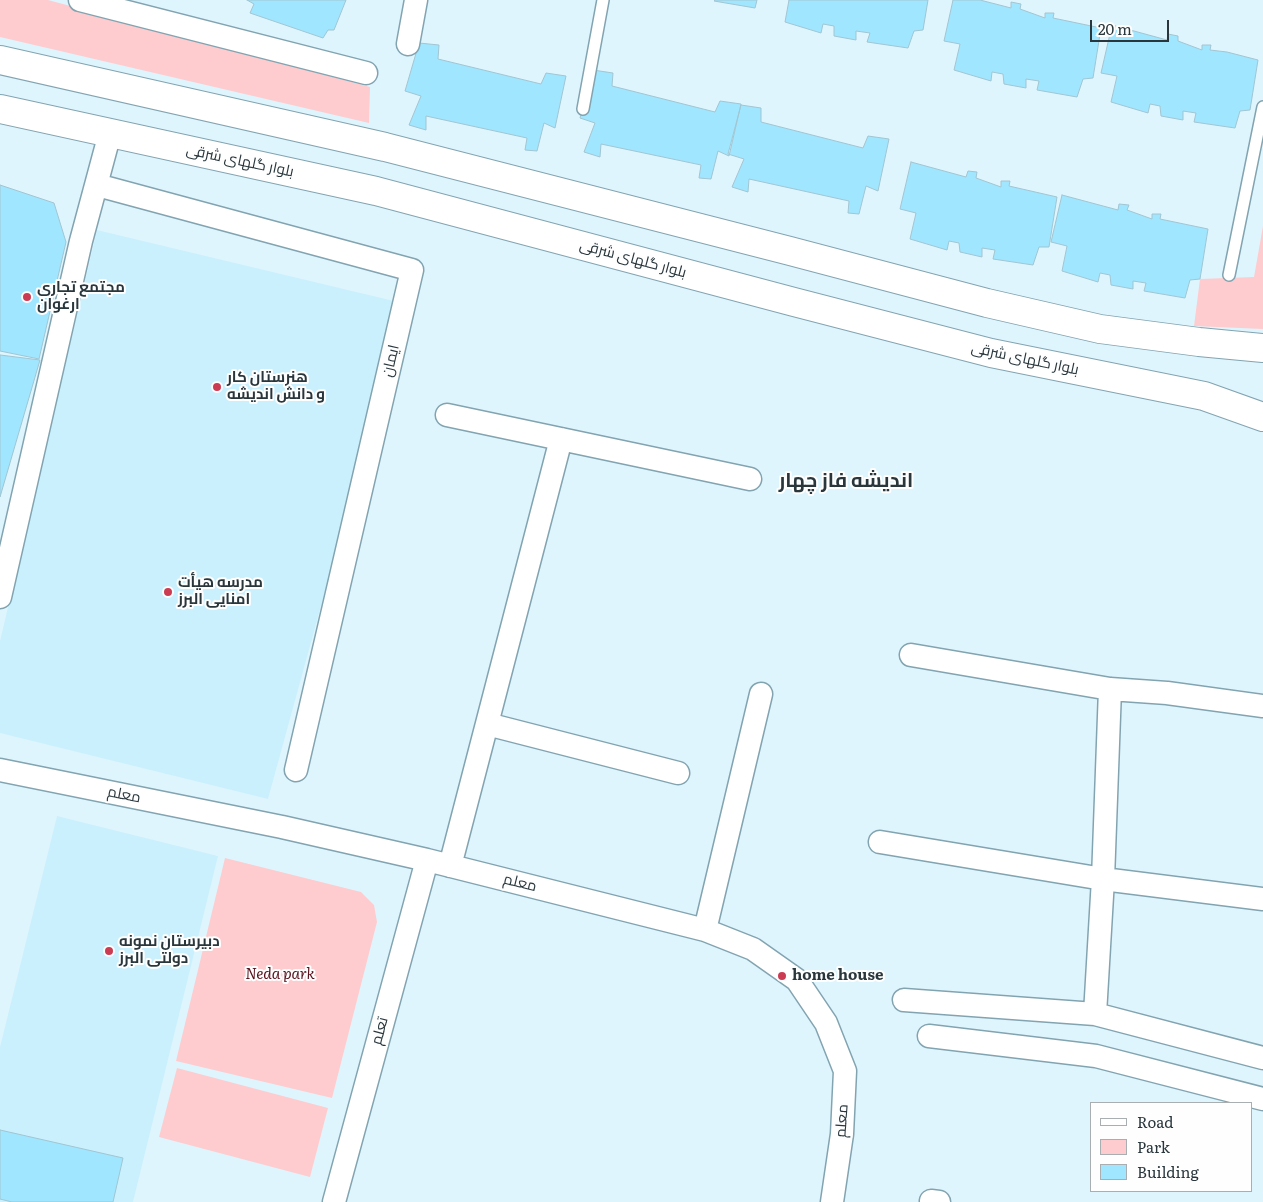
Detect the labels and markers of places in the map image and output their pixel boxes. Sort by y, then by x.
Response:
place label: مجتمع تجاری ارغوان [37,279,125,314]
marker: مجتمع تجاری ارغوان [21,291,33,303]
place label: هنرستان کار و دانش اندیشه [227,369,325,404]
marker: هنرستان کار و دانش اندیشه [211,381,223,393]
place label: مدرسه هیأت امنایی البرز [178,574,263,609]
marker: مدرسه هیأت امنایی البرز [162,586,174,598]
place label: دبیرستان نمونه دولتی البرز [119,933,220,968]
marker: دبیرستان نمونه دولتی البرز [103,945,115,957]
place label: home house [792,967,883,985]
marker: home house [776,970,788,982]

